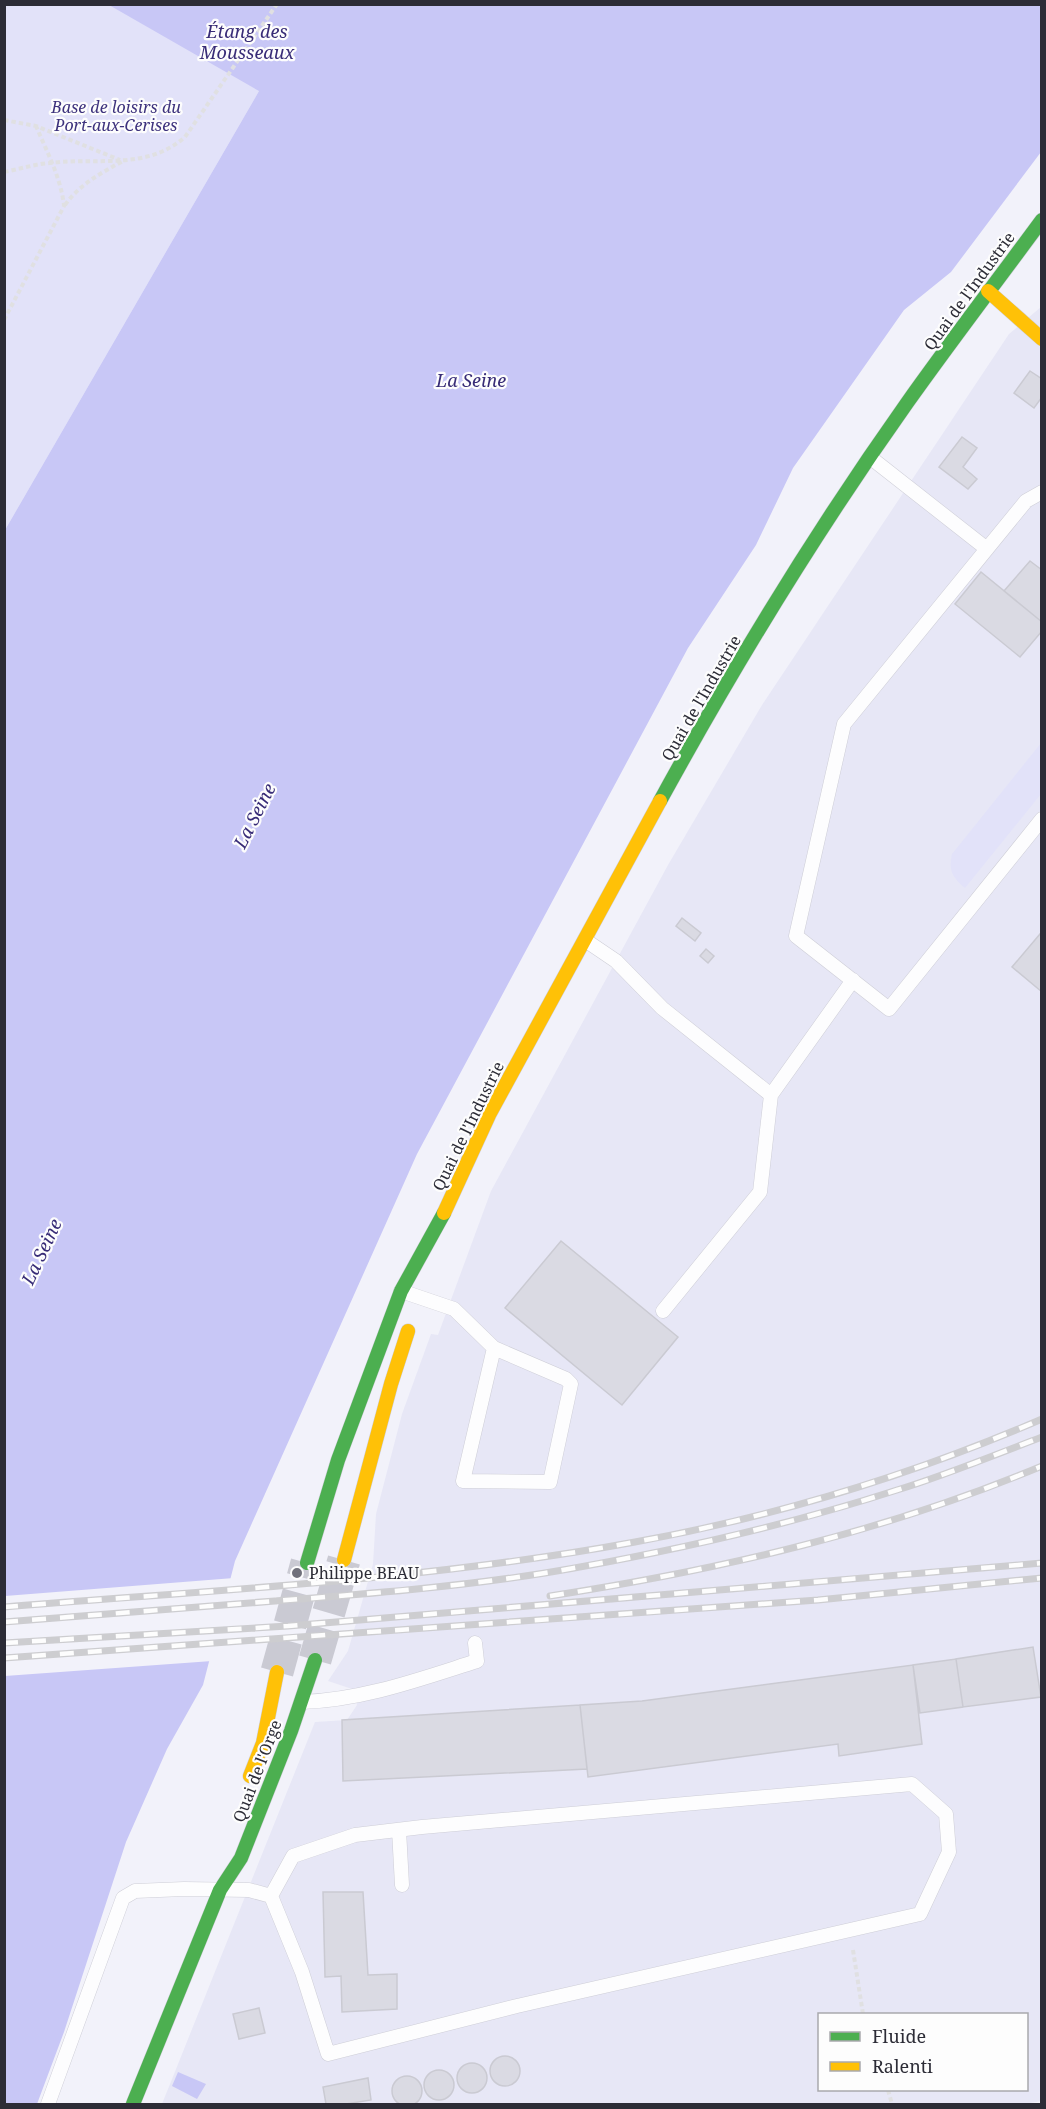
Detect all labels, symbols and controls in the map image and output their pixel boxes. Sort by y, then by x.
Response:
water label: Étang des Mousseaux [199,19,295,64]
park label: Base de loisirs du Port-aux-Cerises [50,96,181,136]
street label: Quai de l'Industrie [918,227,1020,355]
water label: La Seine [435,368,506,392]
street label: Quai de l'Industrie [656,631,746,765]
water label: La Seine [227,779,281,853]
street label: Quai de l'Industrie [427,1058,509,1194]
water label: La Seine [15,1215,67,1289]
place label: Philippe BEAU [309,1562,420,1584]
marker: Philippe BEAU [290,1566,304,1580]
street label: Quai de l'Orge [227,1717,287,1825]
legend [818,2013,1028,2091]
text: Fluide [872,2024,926,2048]
text: Ralenti [872,2054,933,2078]

